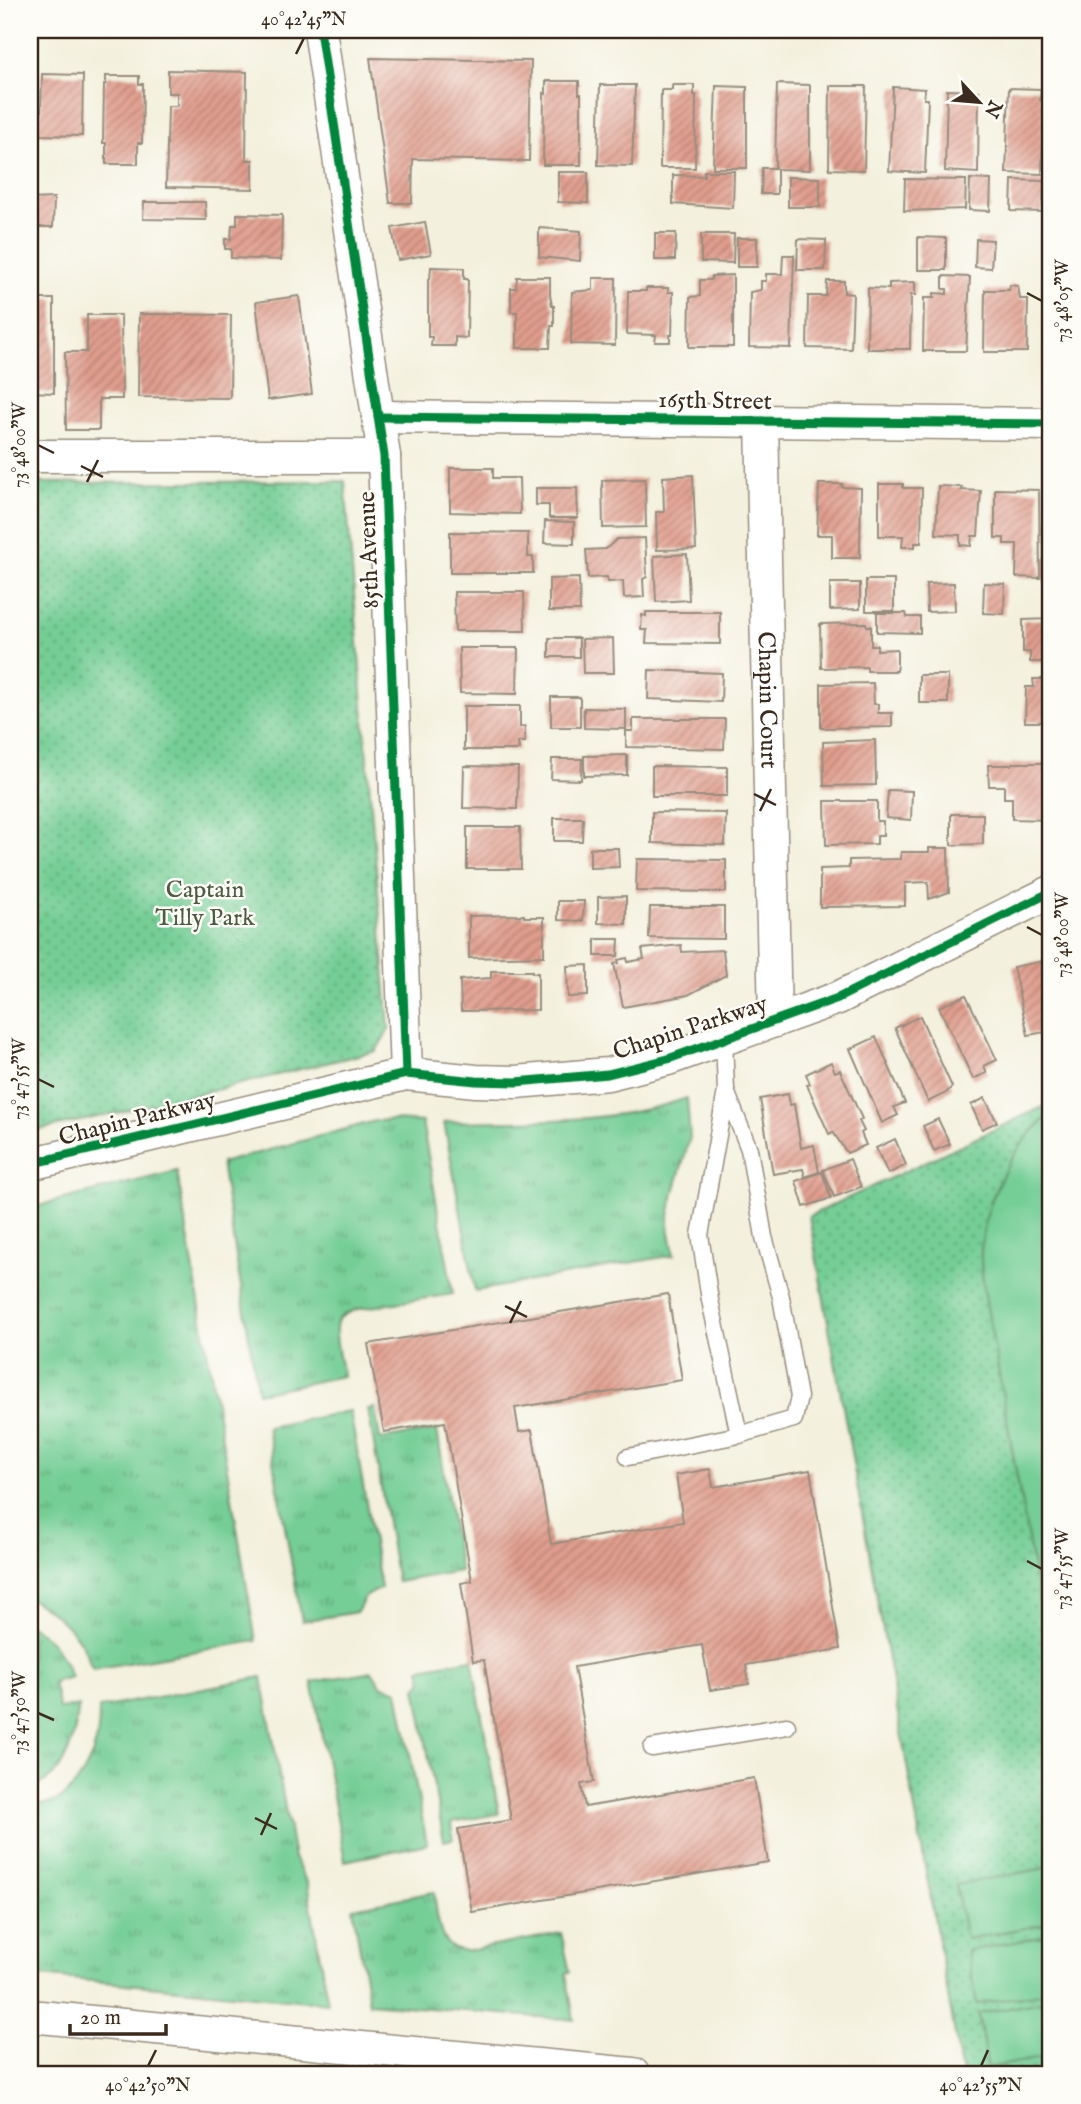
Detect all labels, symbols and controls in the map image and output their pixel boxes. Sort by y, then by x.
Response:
text: 40°42'45"N [261,9,347,32]
north arrow [944,66,1014,136]
text: N [978,95,1007,122]
text: 73°48'05"W [1052,259,1075,343]
street label: 165th Street [658,385,772,418]
text: 73°48'00"W [9,401,32,488]
street label: 85th Avenue [352,491,387,609]
street label: Chapin Court [750,631,784,769]
park label: Captain Tilly Park [155,875,255,934]
text: 73°48'00"W [1052,891,1075,978]
street label: Chapin Parkway [609,989,772,1068]
text: 73°47'55"W [9,1037,32,1120]
street label: Chapin Parkway [56,1085,219,1154]
text: 73°47'55"W [1052,1527,1075,1610]
text: 73°47'50"W [9,1670,32,1755]
scale bar [70,1992,166,2036]
text: 20 m [80,2005,121,2032]
text: 40°42'50"N [105,2075,191,2098]
text: 40°42'55"N [939,2075,1023,2098]

